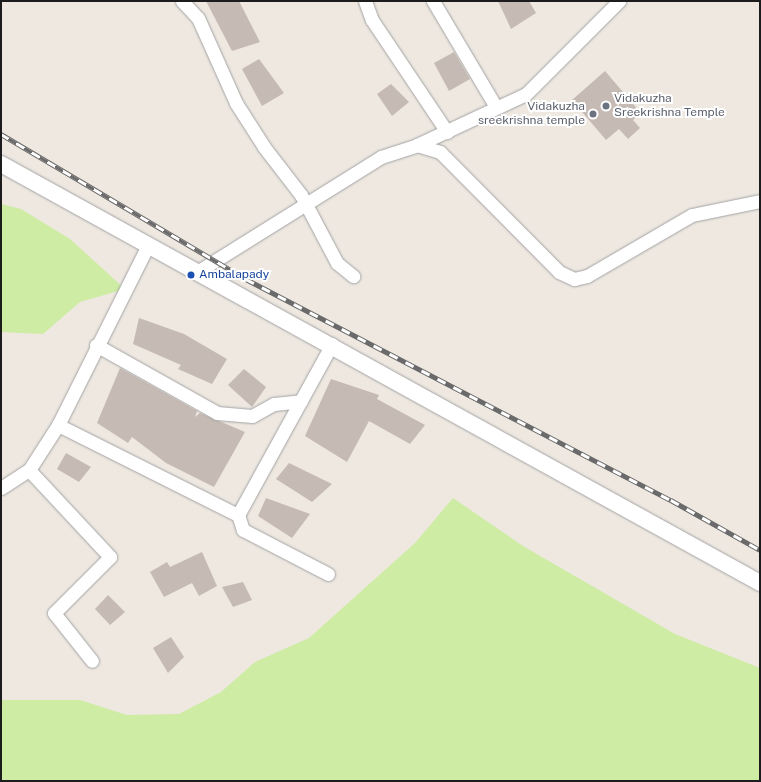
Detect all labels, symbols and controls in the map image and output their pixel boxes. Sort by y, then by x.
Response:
place label: Vidakuzha Sreekrishna Temple [614,92,725,120]
place label: Vidakuzha sreekrishna temple [478,100,585,128]
marker: Vidakuzha Sreekrishna Temple [601,101,611,111]
marker: Vidakuzha sreekrishna temple [588,109,598,119]
place label: Ambalapady [199,268,269,282]
marker: Ambalapady [186,270,196,280]

